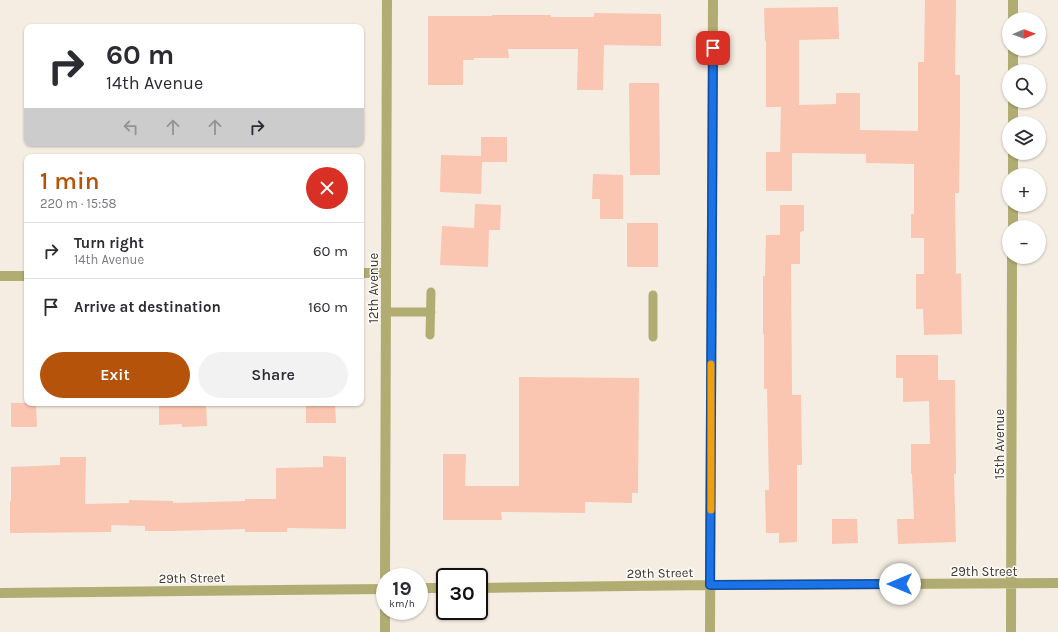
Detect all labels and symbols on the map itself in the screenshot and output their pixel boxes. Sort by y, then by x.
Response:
north arrow [1002,12,1046,56]
pin [696,31,730,65]
street label: 12th Avenue [366,252,381,323]
street label: 15th Avenue [992,409,1007,479]
position arrow [879,563,921,605]
street label: 29th Street [951,564,1017,579]
street label: 29th Street [627,565,694,581]
speed limit sign: 30 [436,568,488,620]
street label: 29th Street [159,570,226,586]

